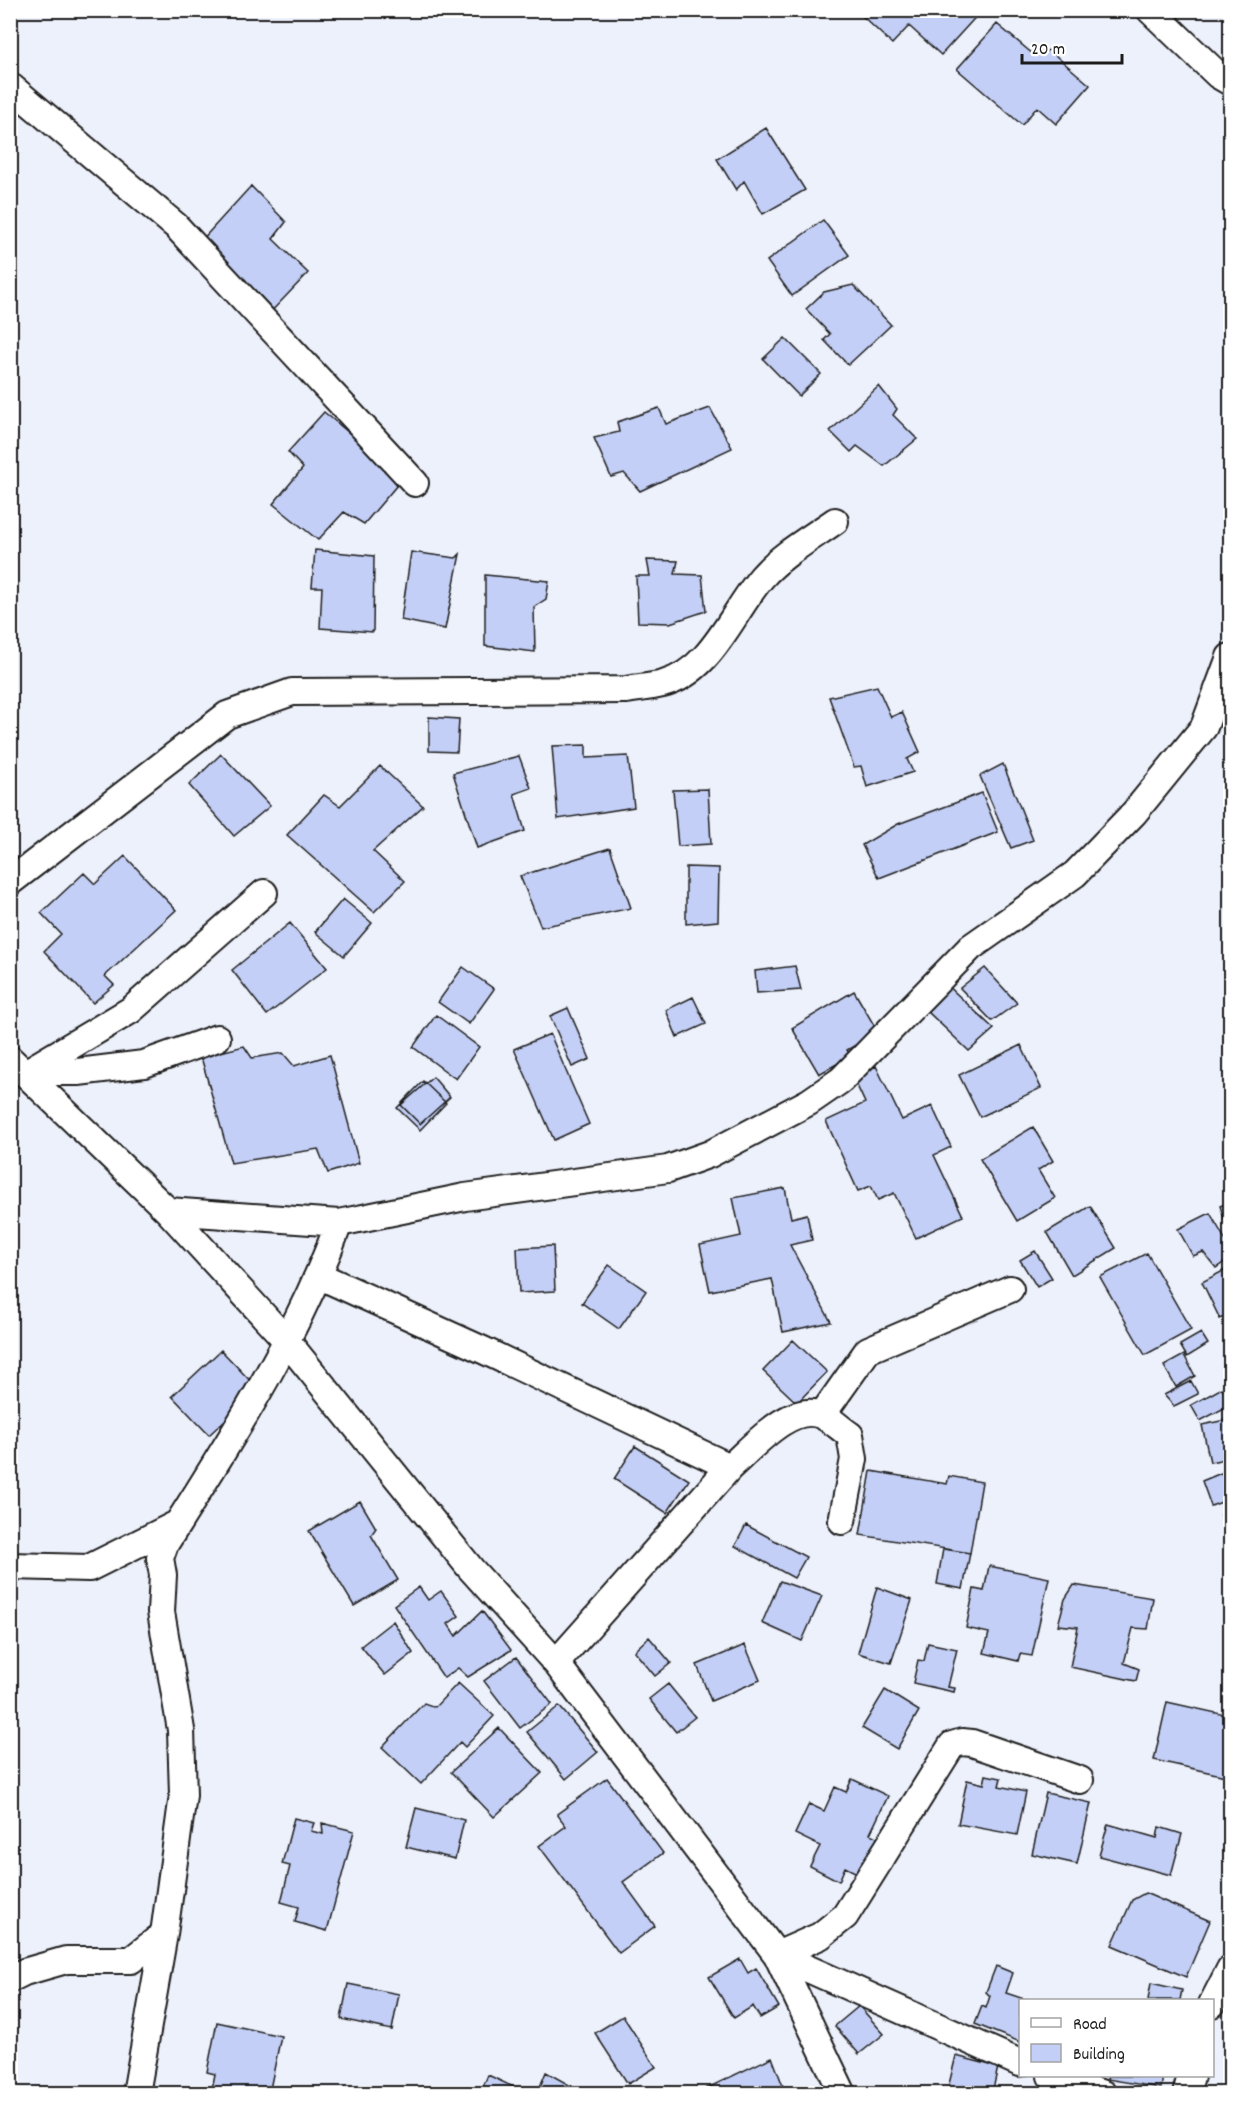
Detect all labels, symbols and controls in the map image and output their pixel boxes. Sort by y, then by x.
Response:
scale bar [1022,27,1122,65]
text: 20 m [1031,38,1065,63]
legend [1019,1999,1214,2077]
text: Road [1073,2013,1107,2038]
text: Building [1073,2043,1125,2068]

